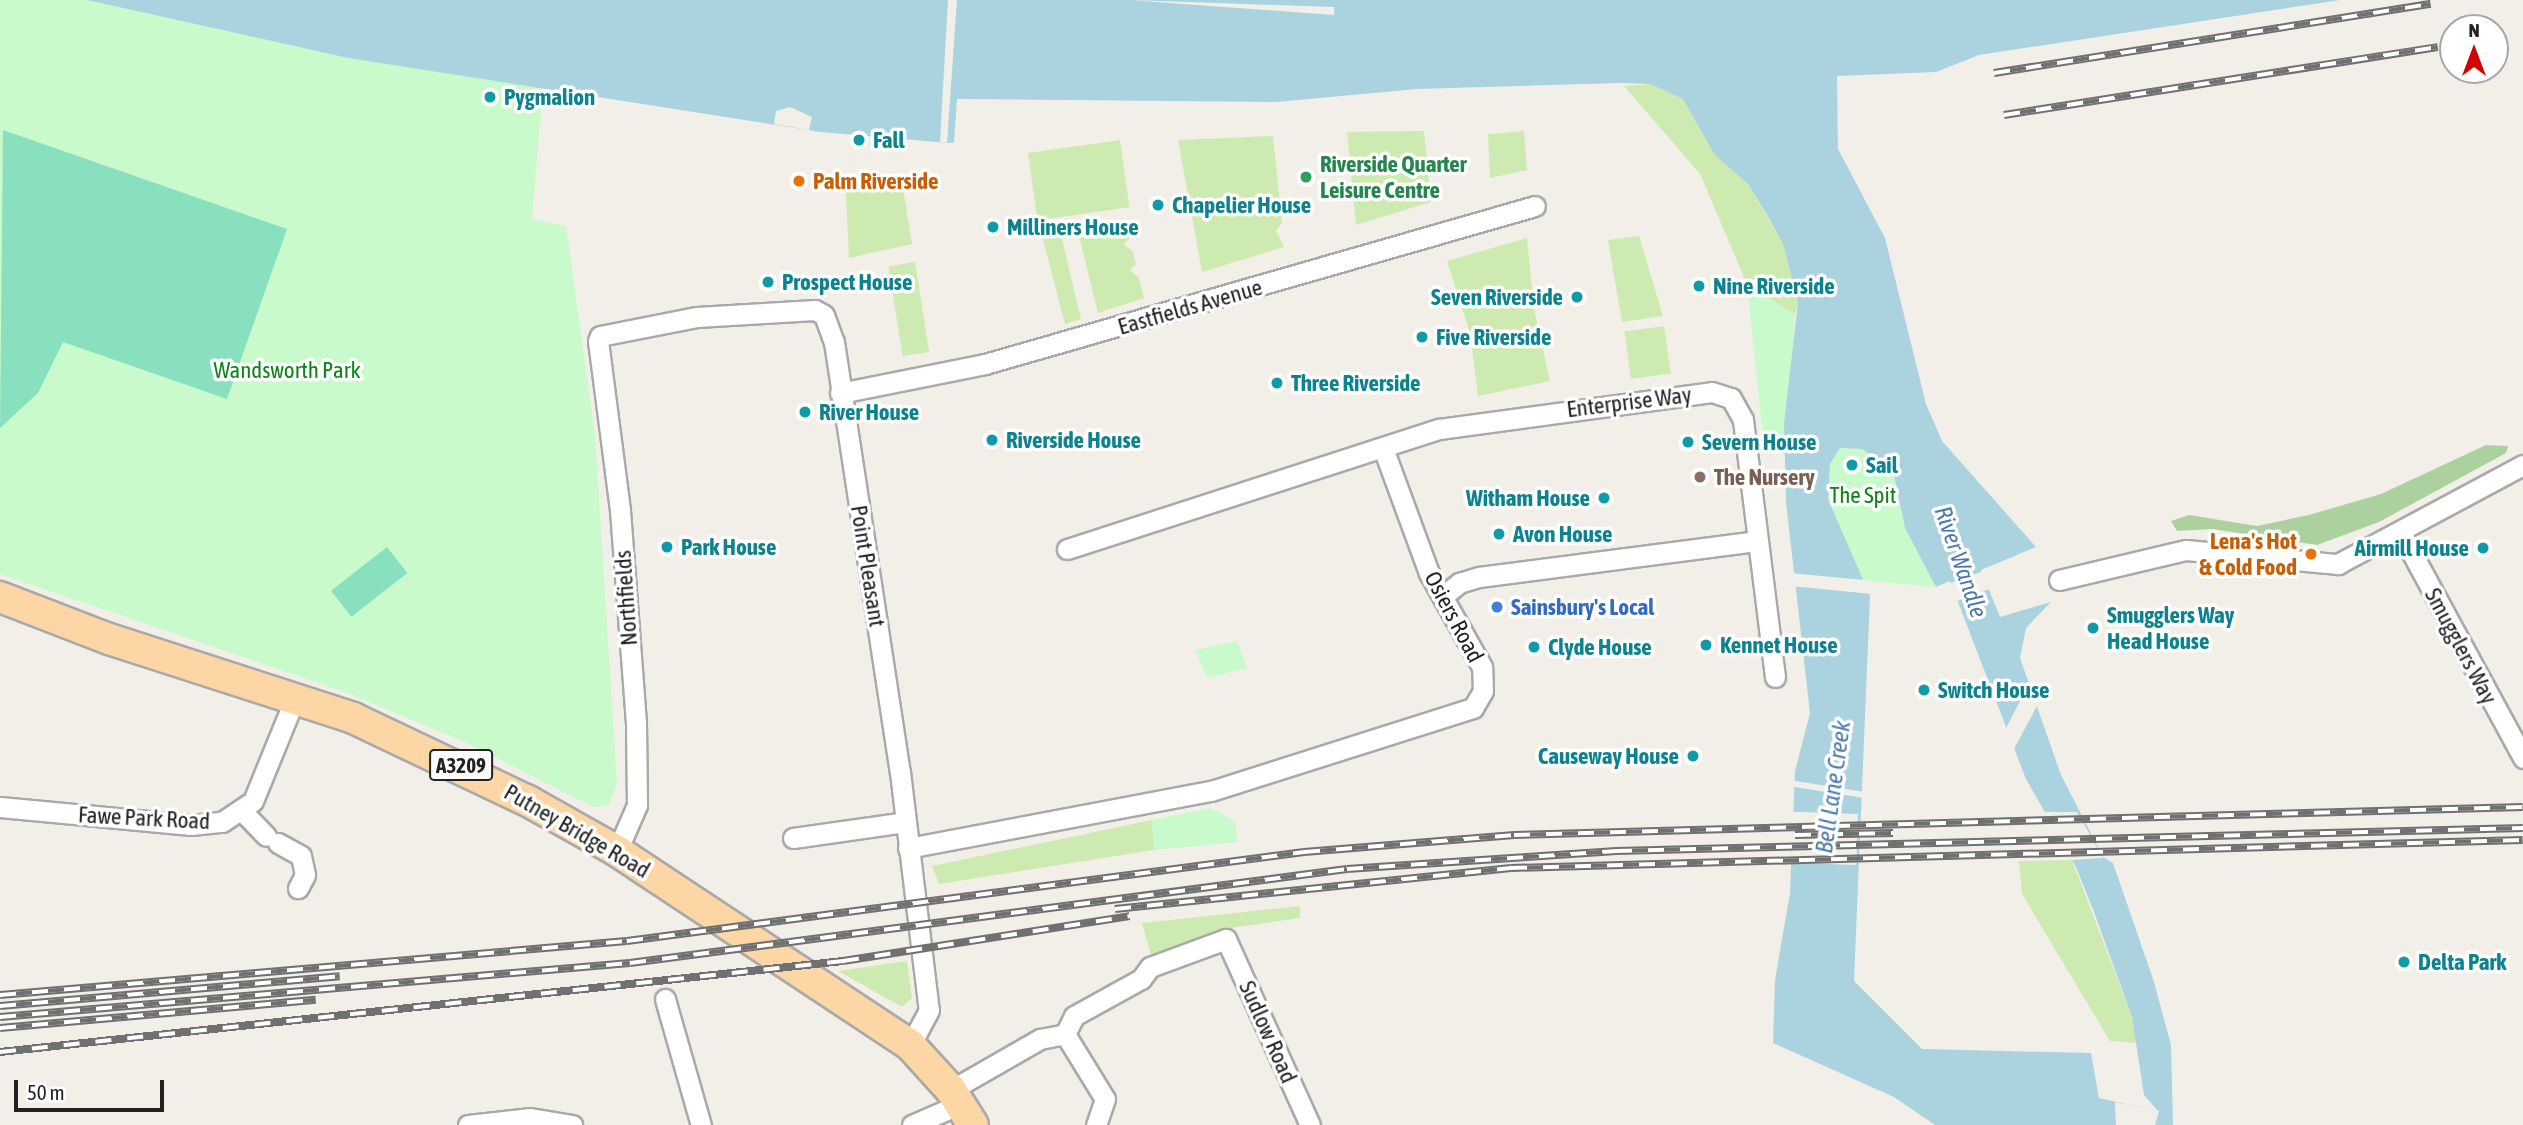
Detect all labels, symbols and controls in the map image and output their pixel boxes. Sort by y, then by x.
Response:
north arrow [2439,14,2509,84]
text: N [2468,19,2480,41]
place label: Pygmalion [504,83,595,111]
marker: Pygmalion [482,89,498,105]
place label: Fall [873,126,905,154]
marker: Fall [851,132,867,148]
place label: Riverside Quarter Leisure Centre [1320,150,1467,204]
place label: Palm Riverside [813,167,938,195]
marker: Riverside Quarter Leisure Centre [1298,169,1314,185]
marker: Palm Riverside [791,173,807,189]
place label: Chapelier House [1172,191,1311,219]
marker: Chapelier House [1150,197,1166,213]
place label: Milliners House [1007,213,1139,241]
marker: Milliners House [985,219,1001,235]
place label: Prospect House [782,268,912,296]
place label: Nine Riverside [1713,272,1835,300]
street label: Eastfields Avenue [1115,273,1265,341]
marker: Prospect House [760,274,776,290]
marker: Nine Riverside [1691,278,1707,294]
place label: Seven Riverside [1431,283,1563,311]
marker: Seven Riverside [1569,289,1585,305]
place label: Five Riverside [1436,323,1551,351]
marker: Five Riverside [1414,329,1430,345]
park label: Wandsworth Park [213,356,361,384]
place label: Three Riverside [1291,369,1421,397]
marker: Three Riverside [1269,375,1285,391]
street label: Enterprise Way [1565,381,1693,423]
place label: River House [819,398,919,426]
marker: River House [797,404,813,420]
place label: Riverside House [1006,426,1141,454]
place label: Severn House [1702,428,1816,456]
marker: Riverside House [984,432,1000,448]
marker: Severn House [1680,434,1696,450]
place label: Sail [1866,451,1898,479]
marker: Sail [1844,457,1860,473]
place label: The Nursery [1714,463,1815,491]
marker: The Nursery [1692,469,1708,485]
park label: The Spit [1830,481,1896,509]
place label: Witham House [1466,484,1590,512]
marker: Witham House [1596,490,1612,506]
water label: River Wandle [1928,502,1994,622]
street label: Point Pleasant [845,503,891,629]
place label: Avon House [1513,520,1612,548]
marker: Avon House [1491,526,1507,542]
place label: Lena's Hot & Cold Food [2199,527,2297,581]
place label: Park House [681,533,776,561]
place label: Airmill House [2355,534,2469,562]
marker: Park House [659,539,675,555]
marker: Airmill House [2475,540,2491,556]
marker: Lena's Hot & Cold Food [2303,546,2319,562]
street label: Northfields [609,549,643,647]
street label: Osiers Road [1419,567,1489,667]
street label: Smugglers Way [2419,583,2503,709]
place label: Sainsbury's Local [1511,593,1654,621]
marker: Sainsbury's Local [1489,599,1505,615]
place label: Smugglers Way Head House [2107,601,2234,655]
marker: Smugglers Way Head House [2085,620,2101,636]
place label: Kennet House [1720,631,1838,659]
place label: Clyde House [1548,633,1652,661]
marker: Kennet House [1698,637,1714,653]
marker: Clyde House [1526,639,1542,655]
place label: Switch House [1938,676,2050,704]
marker: Switch House [1916,682,1932,698]
water label: Bell Lane Creek [1809,719,1857,855]
place label: Causeway House [1538,742,1679,770]
road number: A3209 [428,748,494,782]
marker: Causeway House [1685,748,1701,764]
street label: Putney Bridge Road [499,778,655,884]
street label: Fawe Park Road [77,801,211,835]
place label: Delta Park [2418,948,2506,976]
marker: Delta Park [2396,954,2412,970]
street label: Sudlow Road [1233,977,1303,1087]
scale bar [18,1066,168,1110]
text: 50 m [27,1080,65,1104]

